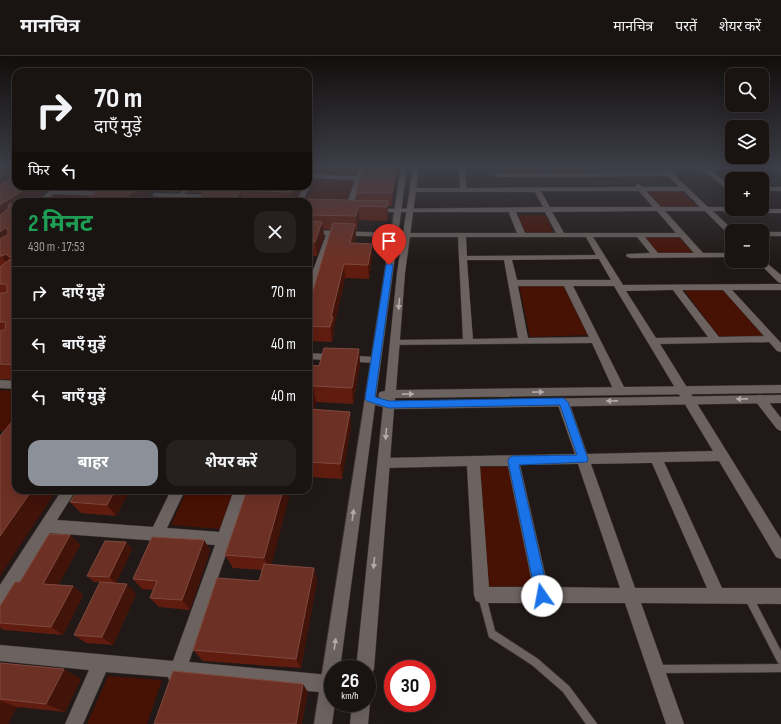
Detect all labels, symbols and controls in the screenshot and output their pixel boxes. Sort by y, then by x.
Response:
text: मानचित्र [20,15,80,38]
text: मानचित्र [613,18,653,35]
text: परतें [675,18,697,35]
text: शेयर करें [719,18,761,35]
map controls [725,68,769,268]
button: search [725,68,769,112]
text: 70 m [94,82,142,115]
icon: right [28,84,80,136]
text: दाएँ मुड़ें [94,116,141,137]
button: layers [725,120,769,164]
icon: left [58,160,80,182]
text: फिर [28,161,50,180]
button: + [725,172,769,216]
text: 2 मिनट [28,209,93,238]
button: close [254,211,296,253]
pin [372,224,406,265]
button: − [725,224,769,268]
icon: arrive [378,230,400,252]
text: 430 m · 17:53 [28,239,85,255]
icon: right [28,282,50,304]
text: दाएँ मुड़ें [62,283,105,302]
text: 70 m [271,283,296,302]
one-way arrow [395,298,402,310]
icon: left [28,334,50,356]
text: बाएँ मुड़ें [62,335,105,354]
text: 40 m [271,335,296,354]
icon: left [28,386,50,408]
text: बाएँ मुड़ें [62,387,105,406]
text: 40 m [271,387,296,406]
one-way arrow [532,389,545,395]
one-way arrow [402,391,415,397]
one-way arrow [735,396,748,402]
one-way arrow [605,398,618,404]
one-way arrow [383,428,390,440]
button: बाहर [28,440,158,486]
button: शेयर करें [166,440,296,486]
one-way arrow [350,509,356,521]
one-way arrow [371,557,378,569]
position arrow [521,575,563,617]
one-way arrow [332,638,338,650]
speed limit sign: 30 [384,660,436,712]
text: 26 [341,669,359,693]
text: km/h [341,690,359,702]

